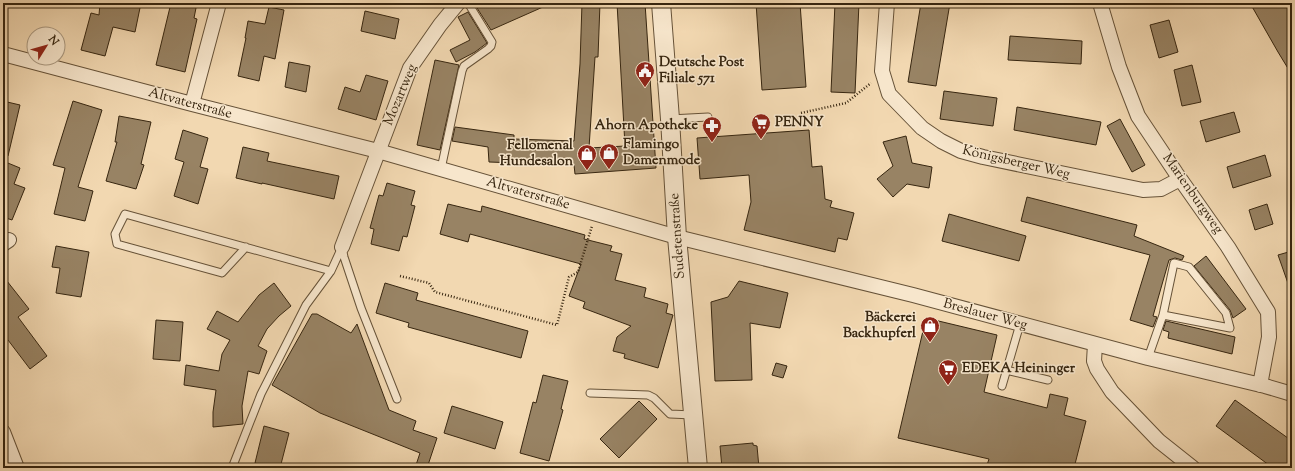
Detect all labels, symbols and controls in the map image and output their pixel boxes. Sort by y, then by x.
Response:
north arrow [26,26,66,66]
text: N [44,31,62,49]
place label: Deutsche Post Filiale 571 [659,53,744,89]
public building icon: Deutsche Post Filiale 571 [634,60,656,88]
street label: Mozartweg [379,61,423,129]
street label: Altvaterstraße [146,83,234,125]
supermarket icon: PENNY [750,112,772,140]
place label: PENNY [775,113,824,133]
pharmacy icon: Ahorn Apotheke [701,115,723,143]
place label: Ahorn Apotheke [595,116,698,136]
place label: Flamingo Damenmode [623,135,701,171]
place label: Fellomenal Hundesalon [500,136,574,172]
street label: Königsberger Weg [960,141,1072,185]
shop icon: Flamingo Damenmode [598,142,620,170]
shop icon: Fellomenal Hundesalon [576,143,598,171]
street label: Marienburgweg [1157,150,1227,238]
street label: Altvaterstraße [484,173,572,215]
street label: Sudetenstraße [665,192,691,280]
street label: Breslauer Weg [941,294,1030,336]
place label: Bäckerei Backhupferl [843,308,916,344]
shop icon: Bäckerei Backhupferl [919,315,941,343]
supermarket icon: EDEKA Heininger [937,358,959,386]
place label: EDEKA Heininger [962,359,1076,379]

